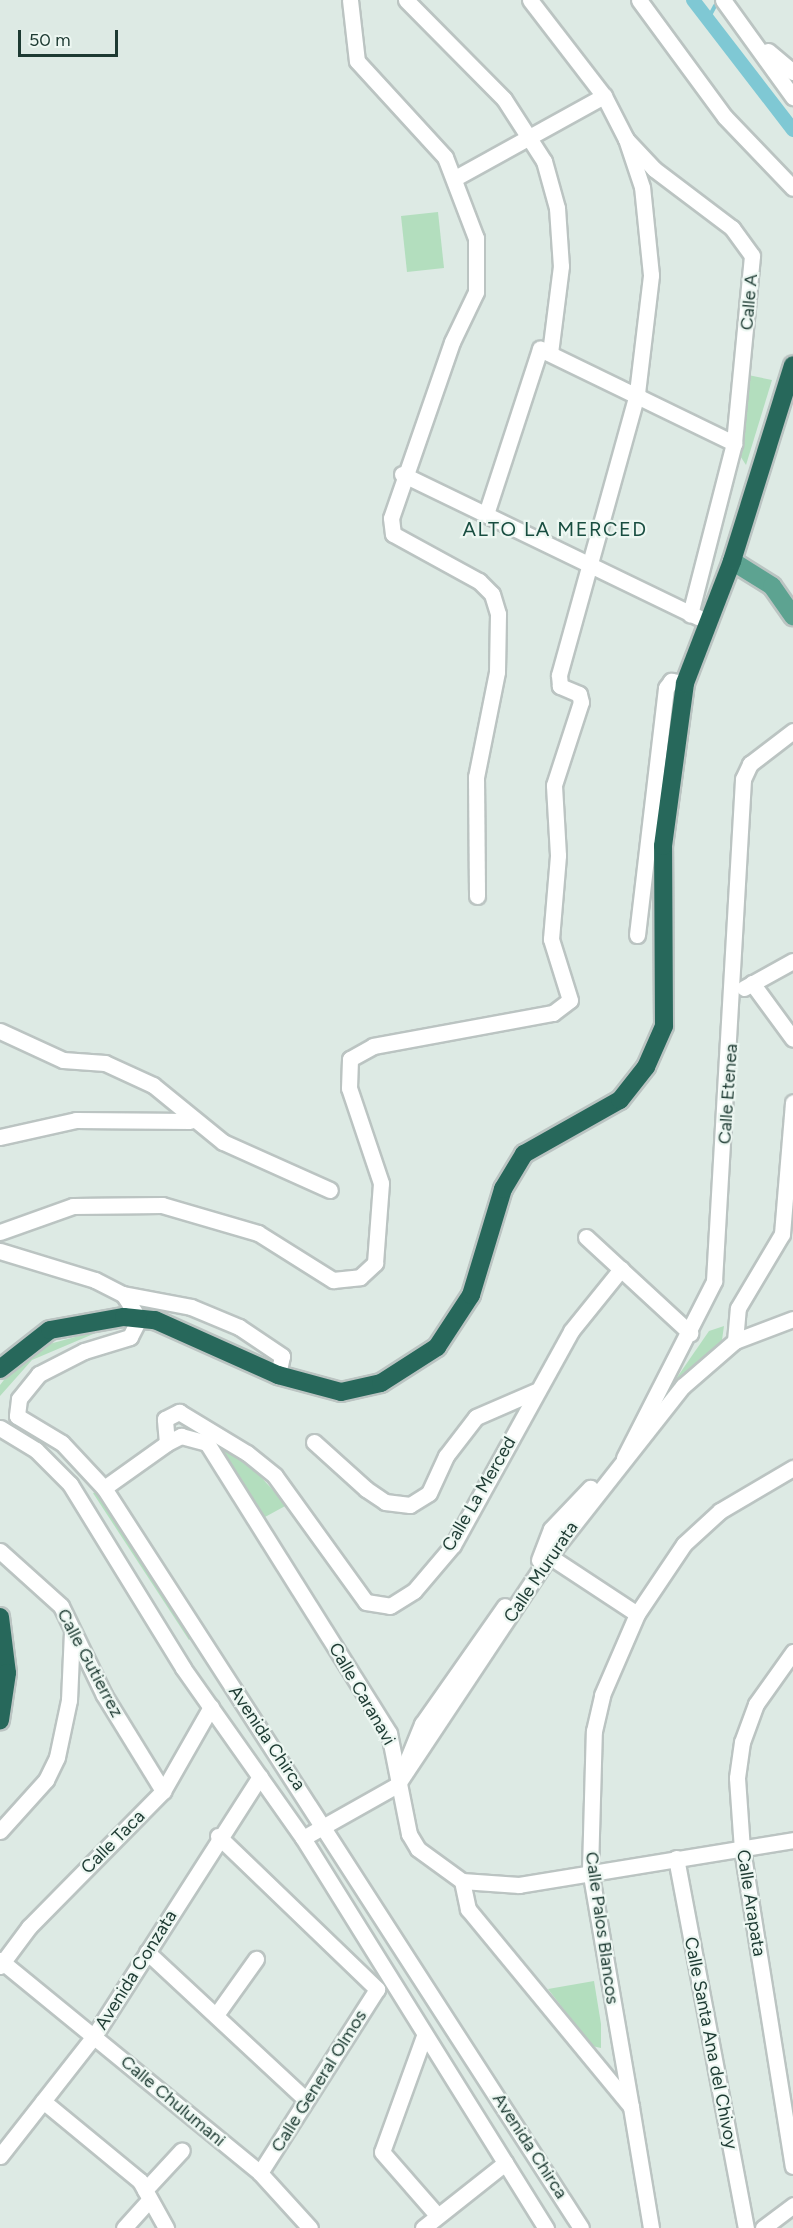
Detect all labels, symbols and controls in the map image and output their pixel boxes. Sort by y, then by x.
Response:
scale bar [21,18,122,56]
text: 50 m [29,29,71,51]
street label: Calle A [736,273,762,331]
district label: ALTO LA MERCED [462,517,648,541]
street label: Calle Etenea [714,1043,742,1145]
street label: Calle La Merced [437,1433,521,1555]
street label: Calle Mururata [499,1517,583,1627]
street label: Calle Gutierrez [52,1605,128,1721]
street label: Calle Caranavi [324,1639,400,1749]
street label: Avenida Chirca [224,1682,310,1794]
street label: Calle Taca [77,1806,149,1878]
street label: Calle Arapata [732,1848,770,1958]
street label: Calle Palos Blancos [581,1850,623,2006]
street label: Avenida Conzata [91,1906,181,2034]
street label: Calle Santa Ana del Chivoy [680,1935,742,2151]
street label: Calle General Olmos [267,2006,371,2156]
street label: Calle Chulumani [116,2051,230,2151]
street label: Avenida Chirca [488,2089,572,2203]

